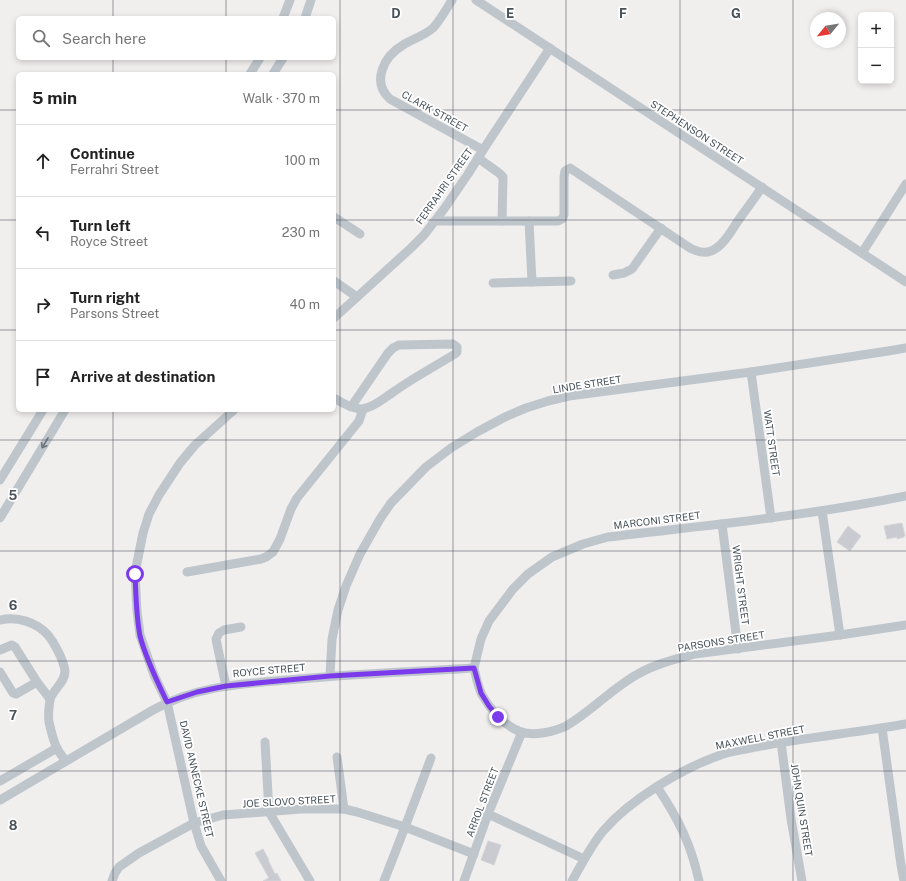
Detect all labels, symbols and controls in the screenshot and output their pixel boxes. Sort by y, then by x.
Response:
text: D [391,6,401,21]
text: E [506,6,514,21]
text: F [619,6,627,21]
text: G [731,6,741,21]
north arrow [810,12,846,48]
map controls [858,12,894,84]
button: + [858,12,894,48]
search box [16,16,336,60]
icon: search [30,27,52,49]
text: Search here [62,30,146,47]
button: − [858,48,894,84]
text: 5 min [32,88,77,108]
street label: CLARK STREET [400,88,470,134]
text: Walk · 370 m [243,91,320,106]
street label: STEPHENSON STREET [648,97,746,167]
text: Continue [70,145,135,162]
street label: FERRAHRI STREET [413,145,475,226]
icon: ahead [32,150,54,172]
text: 100 m [284,153,320,168]
text: Ferrahri Street [70,162,159,177]
text: Turn left [70,217,131,234]
icon: left [32,222,54,244]
text: 230 m [282,225,320,240]
text: Royce Street [70,234,148,249]
text: Turn right [70,289,140,306]
icon: right [32,294,54,316]
text: 40 m [289,297,320,312]
text: Parsons Street [70,306,159,321]
icon: arrive [32,366,54,388]
text: Arrive at destination [70,368,215,385]
street label: LINDE STREET [552,373,622,395]
street label: WATT STREET [761,409,783,477]
one-way arrow [41,437,49,449]
text: 5 [9,488,18,503]
street label: MARCONI STREET [613,509,701,531]
street label: WRIGHT STREET [730,544,752,626]
route start [126,565,144,583]
text: 6 [9,598,18,613]
street label: PARSONS STREET [677,628,765,654]
street label: ROYCE STREET [232,661,306,679]
text: 7 [9,708,17,723]
route end [489,708,507,726]
street label: DAVID ANNECKE STREET [178,719,216,839]
street label: MAXWELL STREET [714,722,806,752]
street label: JOHN QUIN STREET [789,763,815,857]
street label: ARROL STREET [463,765,501,839]
street label: JOE SLOVO STREET [242,793,336,809]
text: 8 [9,818,18,833]

